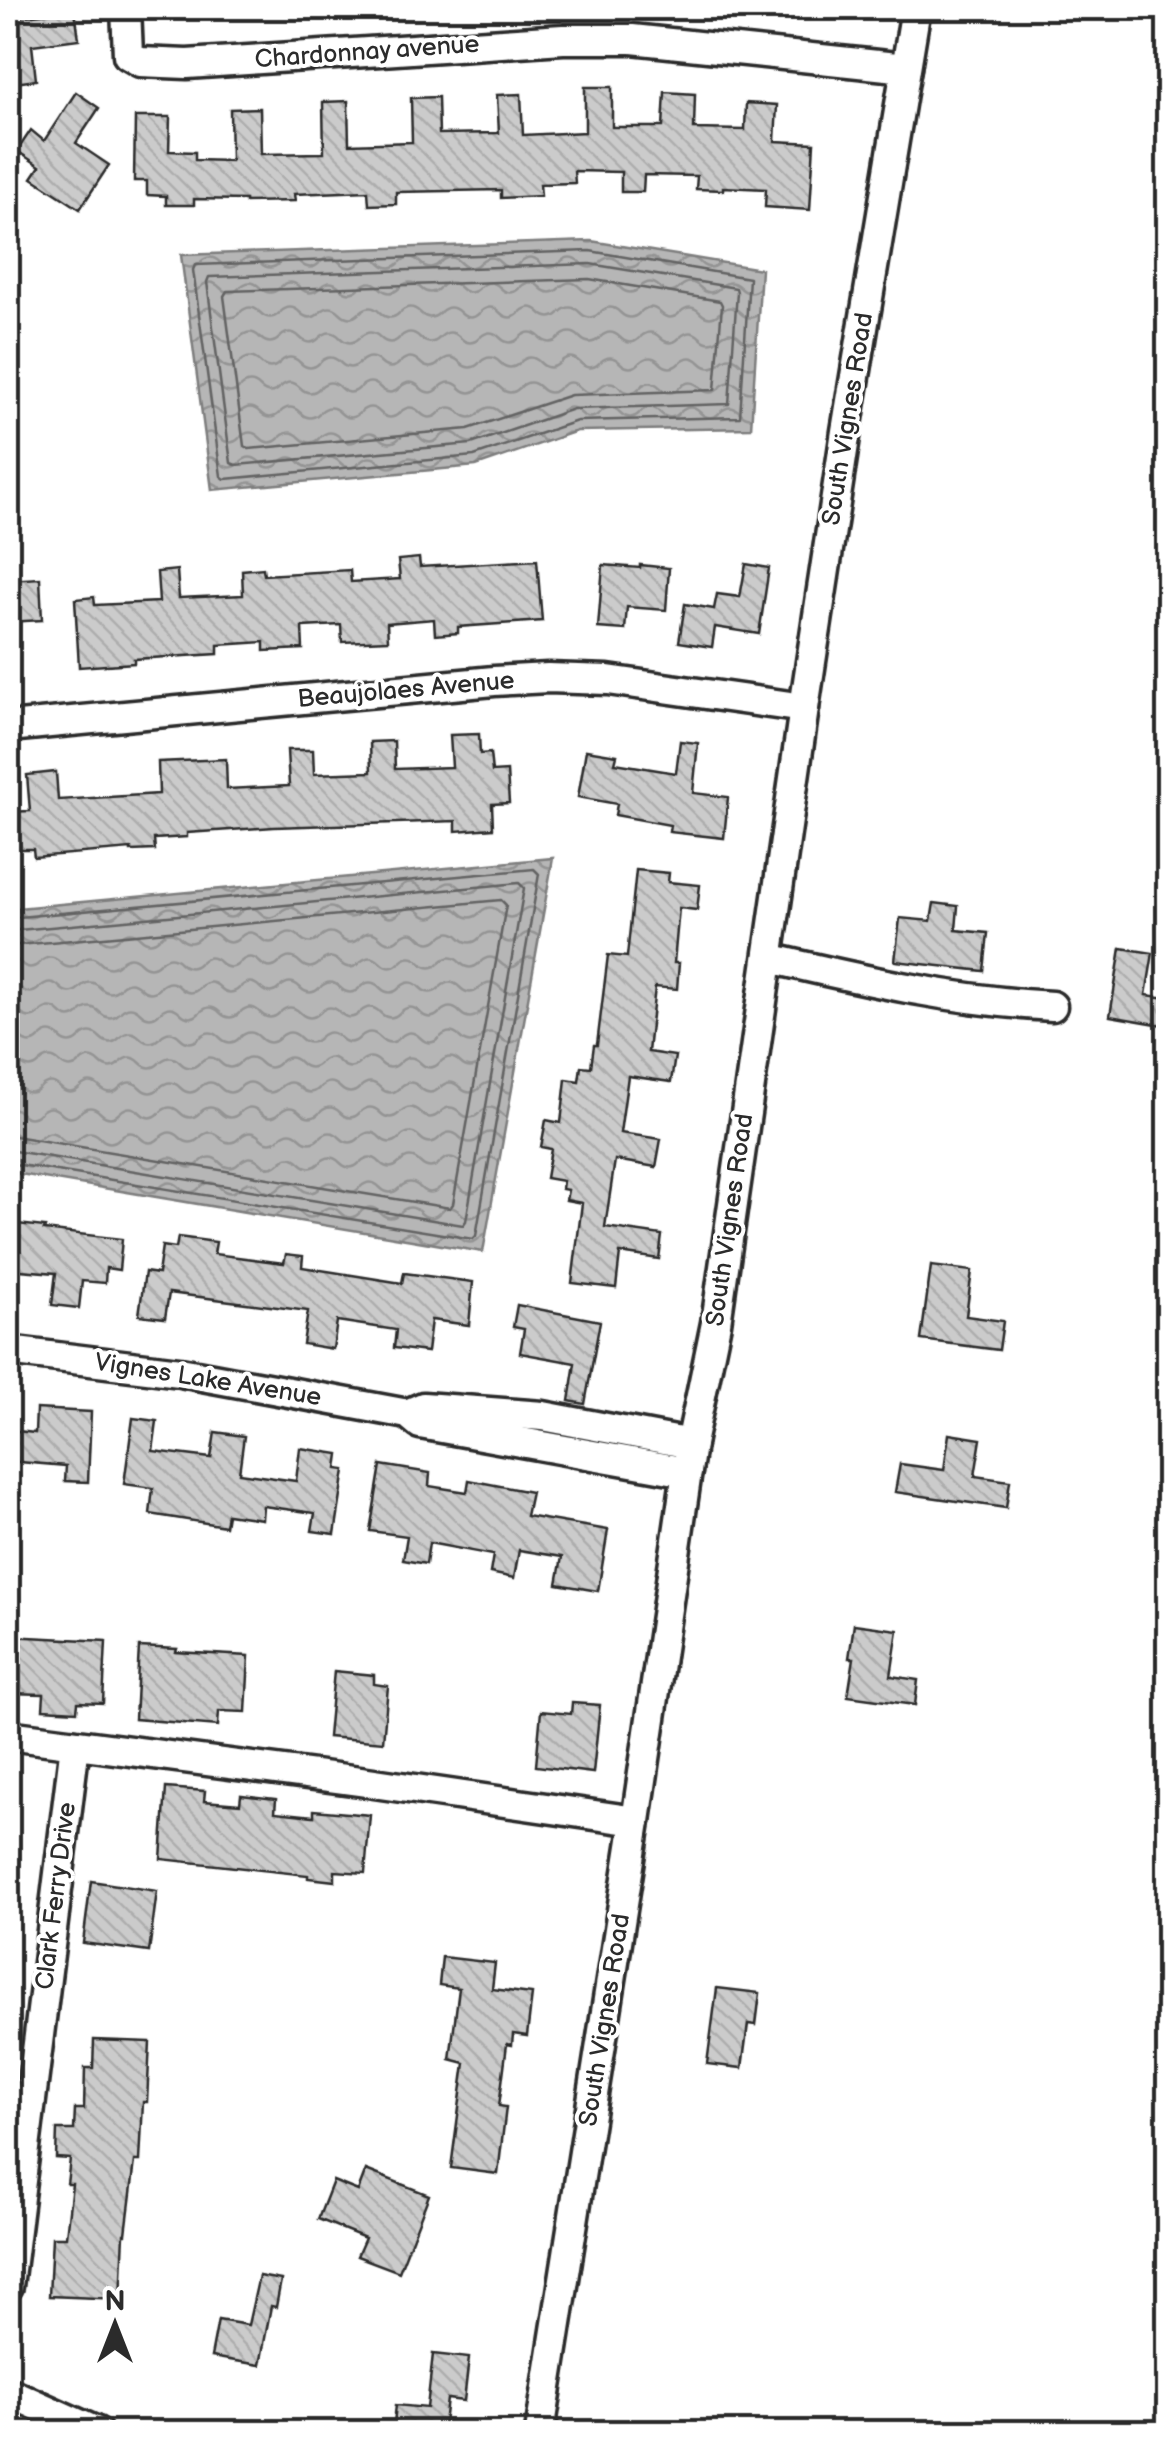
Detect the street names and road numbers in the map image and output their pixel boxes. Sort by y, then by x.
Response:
street label: Chardonnay avenue [254,29,480,75]
street label: South Vignes Road [816,311,880,527]
street label: Beaujolaes Avenue [296,665,516,715]
street label: South Vignes Road [700,1112,760,1328]
street label: Vignes Lake Avenue [93,1347,324,1413]
street label: Clark Ferry Drive [29,1800,83,1992]
street label: South Vignes Road [573,1912,637,2128]

